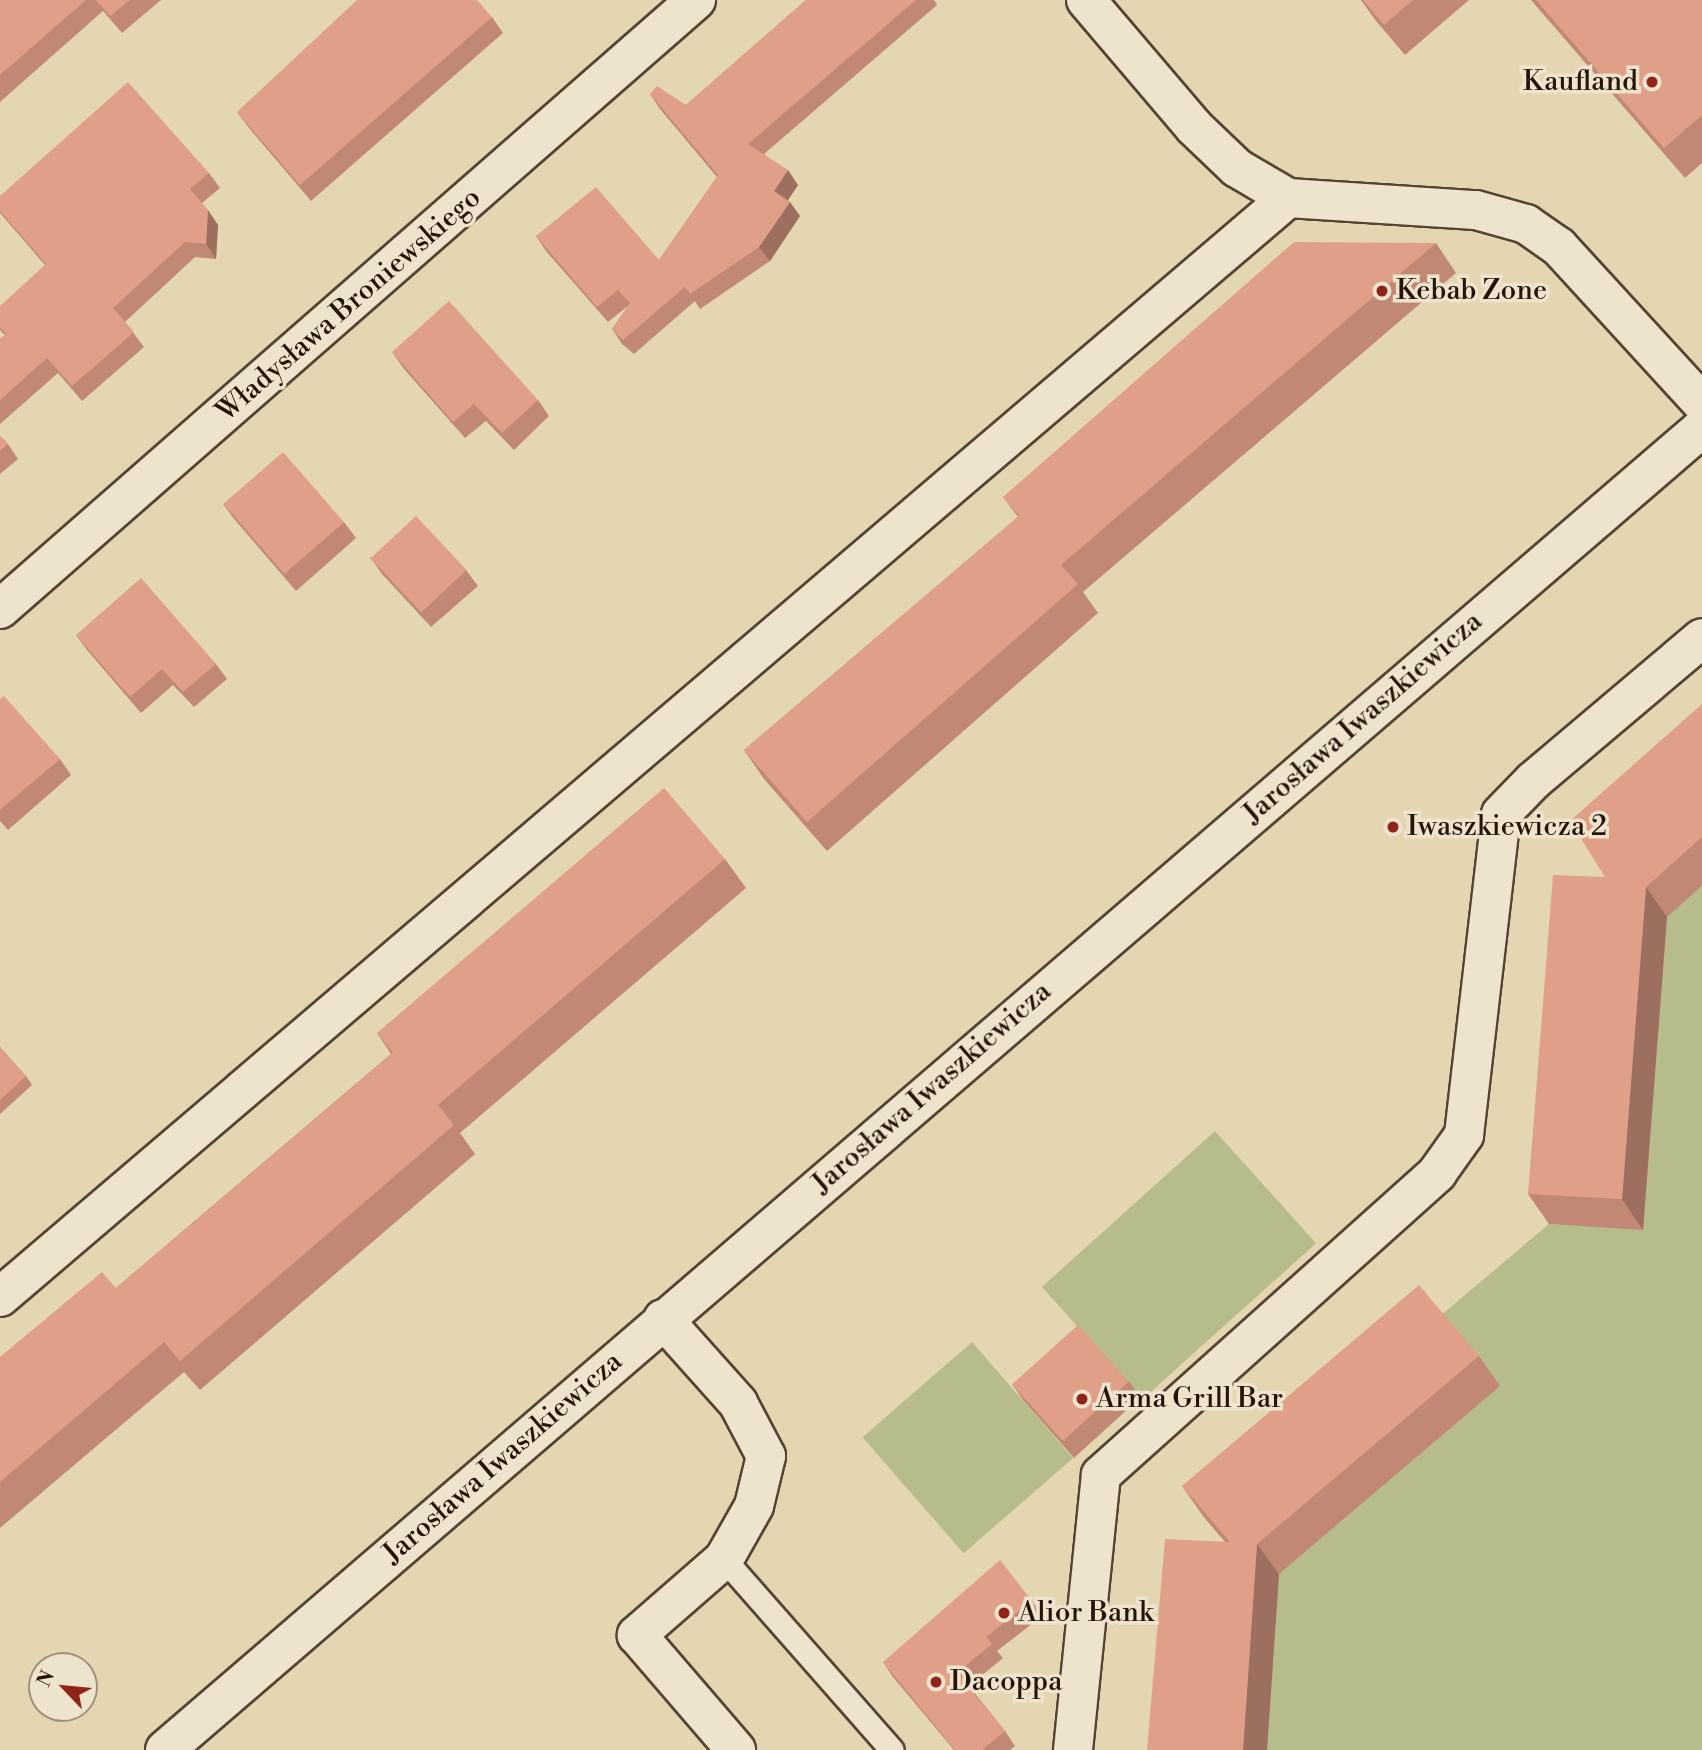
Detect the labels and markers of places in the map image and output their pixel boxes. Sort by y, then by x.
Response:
place label: Kaufland [1523,65,1638,99]
marker: Kaufland [1644,74,1660,90]
place label: Kebab Zone [1396,274,1547,308]
marker: Kebab Zone [1374,283,1390,299]
place label: Iwaszkiewicza 2 [1407,810,1607,844]
marker: Iwaszkiewicza 2 [1385,819,1401,835]
place label: Arma Grill Bar [1096,1382,1283,1416]
marker: Arma Grill Bar [1074,1391,1090,1407]
place label: Alior Bank [1018,1596,1153,1630]
marker: Alior Bank [996,1605,1012,1621]
place label: Dacoppa [950,1665,1062,1699]
marker: Dacoppa [928,1674,944,1690]

